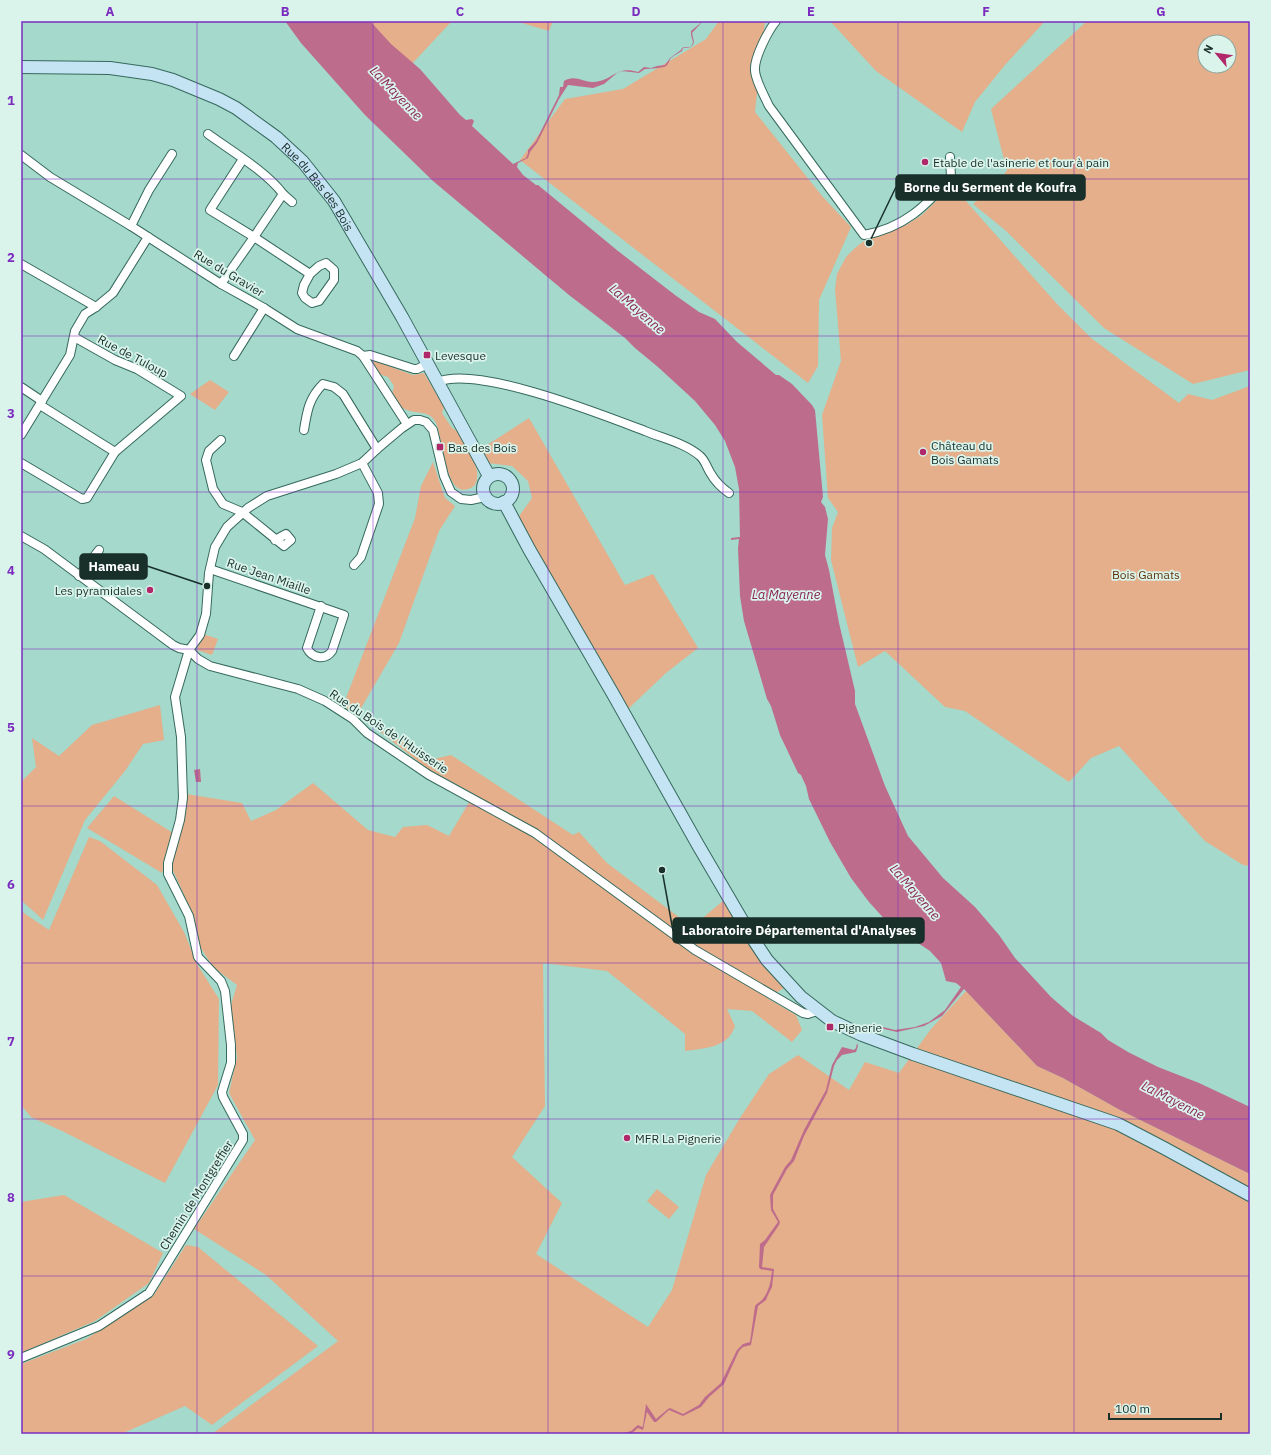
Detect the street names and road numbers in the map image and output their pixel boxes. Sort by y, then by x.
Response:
street label: Rue du Bas des Bois [279,139,357,234]
street label: Rue du Gravier [191,246,267,300]
street label: Rue de Tuloup [95,331,171,381]
street label: Rue Jean Miaille [225,555,313,598]
street label: Rue du Bois de l'Huisserie [327,686,451,777]
street label: Chemin de Montgreffier [156,1137,236,1253]

